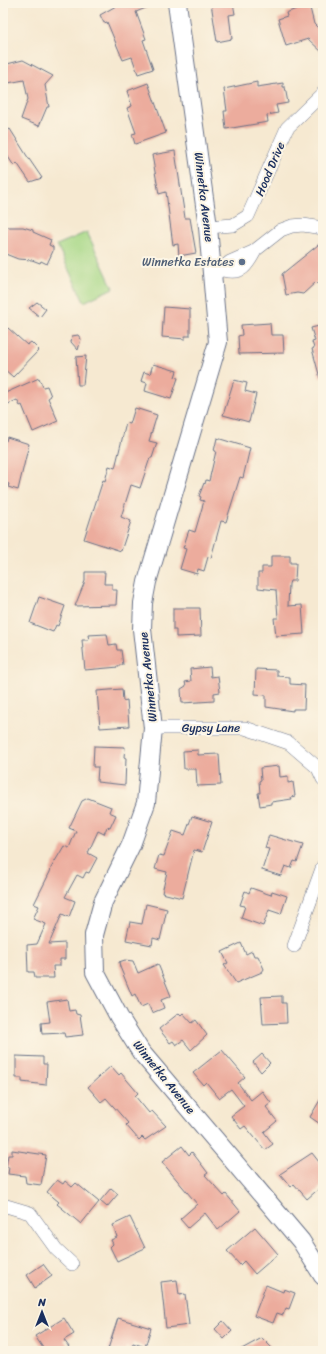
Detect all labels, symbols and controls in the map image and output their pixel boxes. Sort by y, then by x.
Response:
street label: Hood Drive [249,138,291,200]
street label: Winnetka Avenue [188,151,220,243]
place label: Winnetka Estates [142,251,234,273]
marker: Winnetka Estates [237,257,247,267]
street label: Winnetka Avenue [132,631,164,723]
street label: Gypsy Lane [182,717,240,739]
street label: Winnetka Avenue [127,1035,201,1119]
north arrow [22,1292,62,1332]
text: N [37,1293,46,1312]

